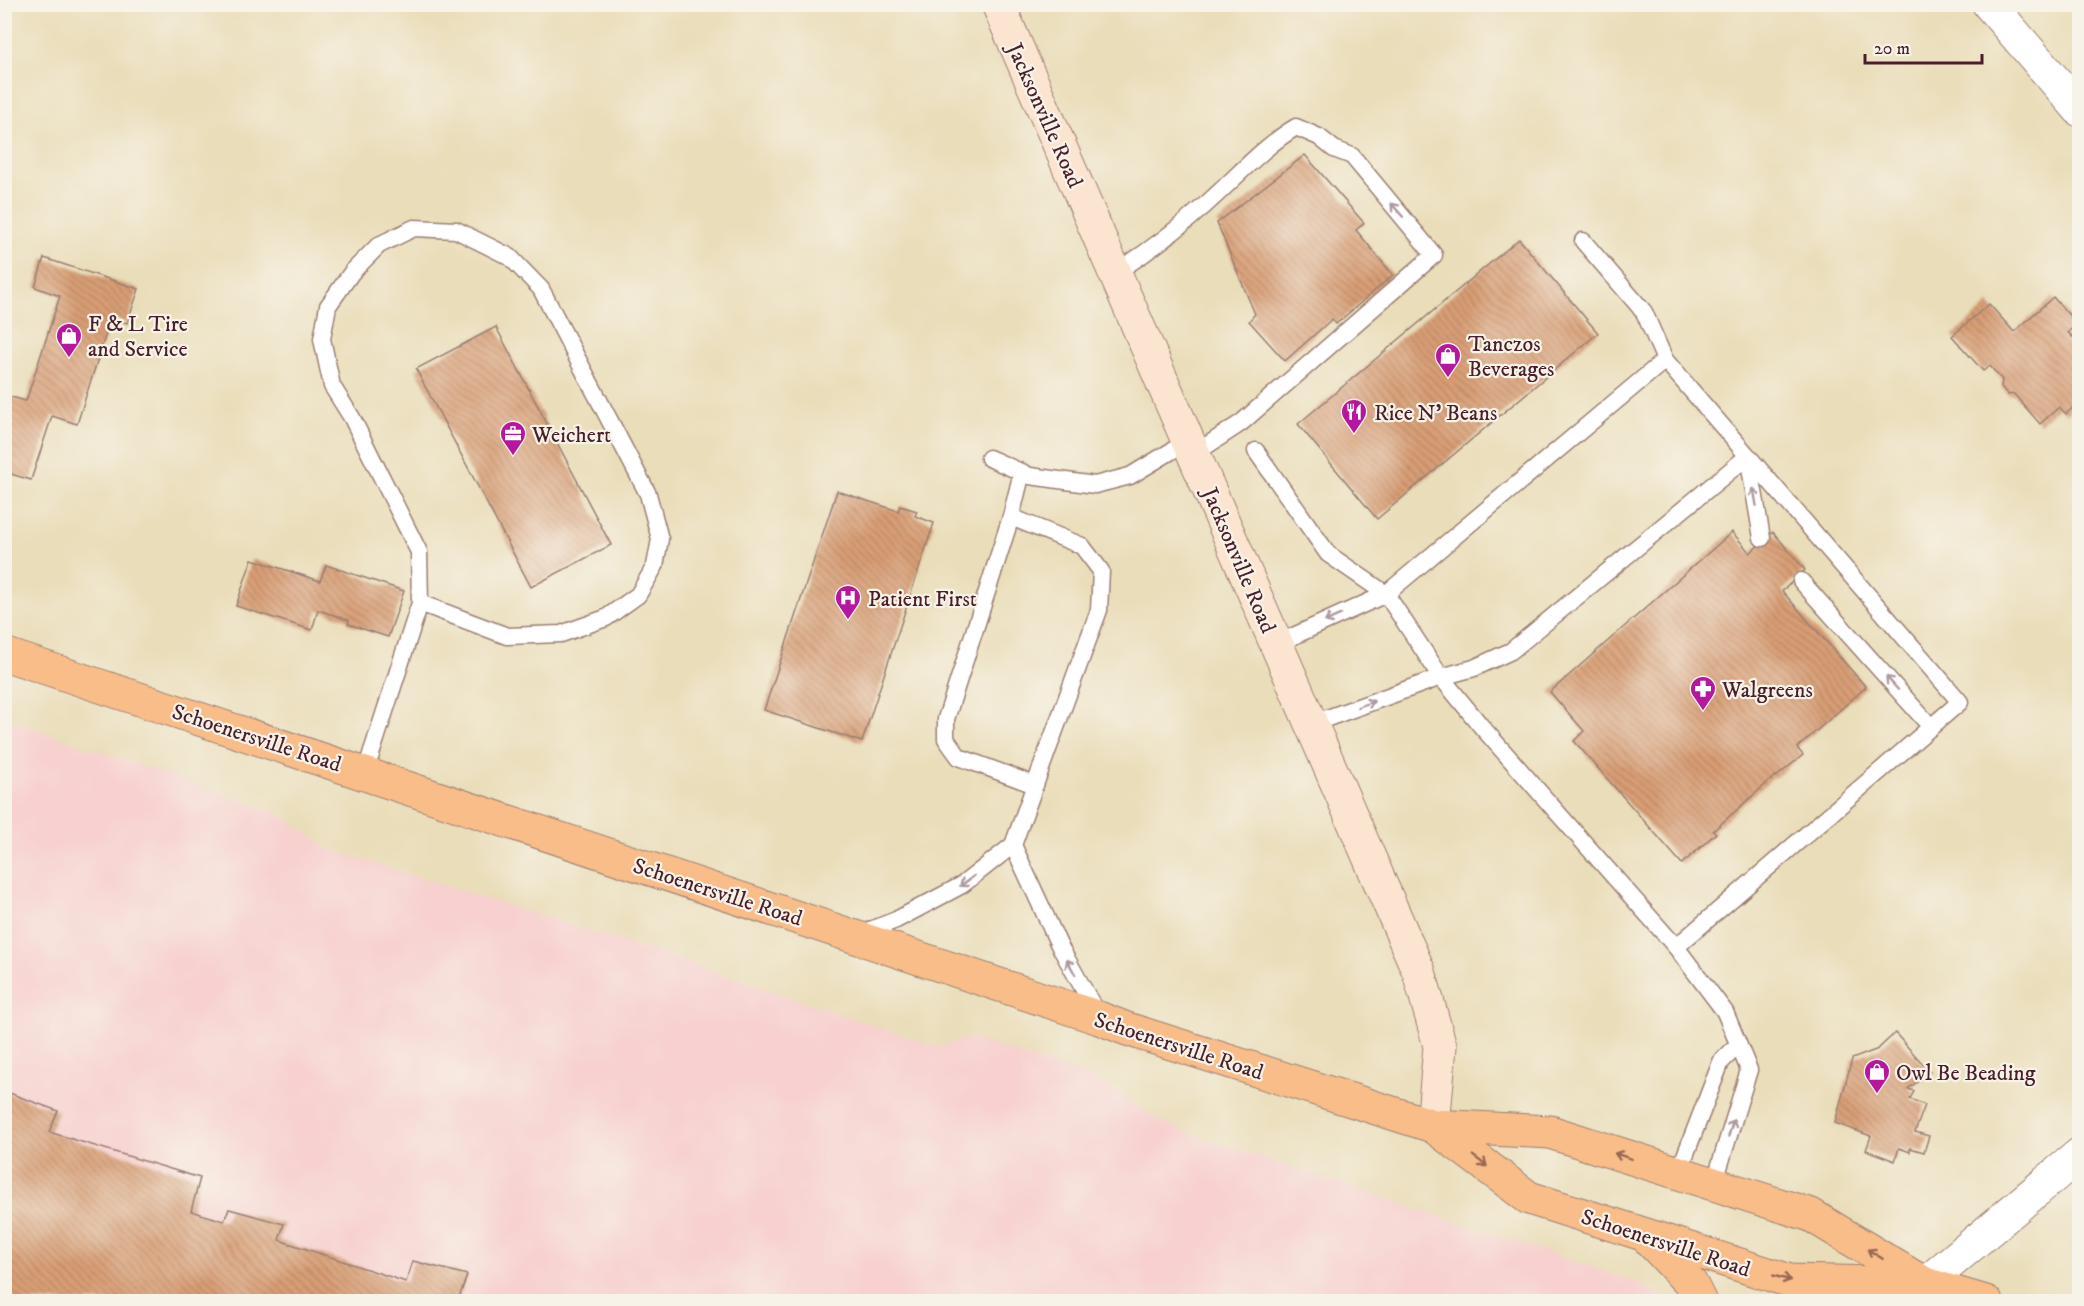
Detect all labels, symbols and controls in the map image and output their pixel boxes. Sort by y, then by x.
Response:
scale bar [1865,27,1982,65]
street label: Jacksonville Road [1000,37,1089,192]
text: 20 m [1874,38,1910,60]
one-way arrow [1390,202,1403,218]
place label: F & L Tire and Service [88,311,188,363]
shop icon: F & L Tire and Service [54,321,84,359]
place label: Tanczos Beverages [1468,331,1554,383]
shop icon: Tanczos Beverages [1433,341,1463,379]
restaurant icon: Rice N’ Beans [1339,397,1369,435]
place label: Rice N’ Beans [1374,400,1497,427]
office icon: Weichert [498,419,528,457]
place label: Weichert [531,422,611,449]
street label: Jacksonville Road [1195,482,1281,637]
one-way arrow [1749,487,1760,507]
hospital icon: Patient First [833,583,863,621]
place label: Patient First [868,586,977,613]
one-way arrow [1324,613,1342,625]
pharmacy icon: Walgreens [1688,674,1718,712]
one-way arrow [1885,676,1899,691]
place label: Walgreens [1721,677,1813,704]
street label: Schoenersville Road [169,698,345,778]
one-way arrow [1356,698,1375,709]
street label: Schoenersville Road [630,852,806,932]
one-way arrow [959,874,975,887]
one-way arrow [1065,959,1077,976]
street label: Schoenersville Road [1091,1006,1267,1086]
shop icon: Owl Be Beading [1862,1057,1892,1095]
place label: Owl Be Beading [1896,1060,2036,1087]
one-way arrow [1726,1119,1737,1138]
one-way arrow [1614,1149,1633,1160]
one-way arrow [1471,1155,1487,1167]
street label: Schoenersville Road [1578,1203,1754,1283]
one-way arrow [1867,1247,1884,1259]
one-way arrow [1772,1273,1791,1284]

